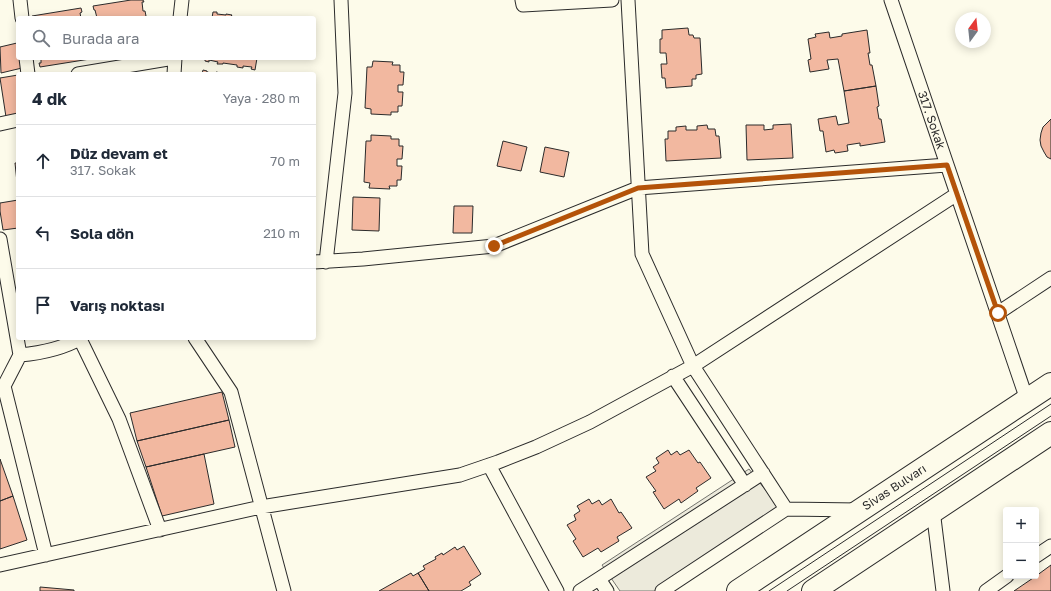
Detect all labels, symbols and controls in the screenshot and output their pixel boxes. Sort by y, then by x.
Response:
north arrow [955,12,991,48]
search box [16,16,316,60]
icon: search [30,27,52,49]
text: Burada ara [62,29,139,47]
text: 4 dk [32,88,67,109]
street label: 317. Sokak [915,89,949,151]
text: Yaya · 280 m [223,90,300,106]
text: Düz devam et [70,144,168,162]
icon: ahead [32,150,54,172]
text: 70 m [270,153,300,169]
text: 317. Sokak [70,162,136,178]
icon: left [32,222,54,244]
text: Sola dön [70,224,134,242]
text: 210 m [263,225,300,241]
route end [485,237,503,255]
icon: arrive [32,294,54,316]
text: Varış noktası [70,296,165,314]
route start [989,304,1007,322]
street label: Sivas Bulvarı [859,461,929,513]
map controls [1003,507,1039,579]
button: + [1003,507,1039,543]
button: − [1003,543,1039,579]

